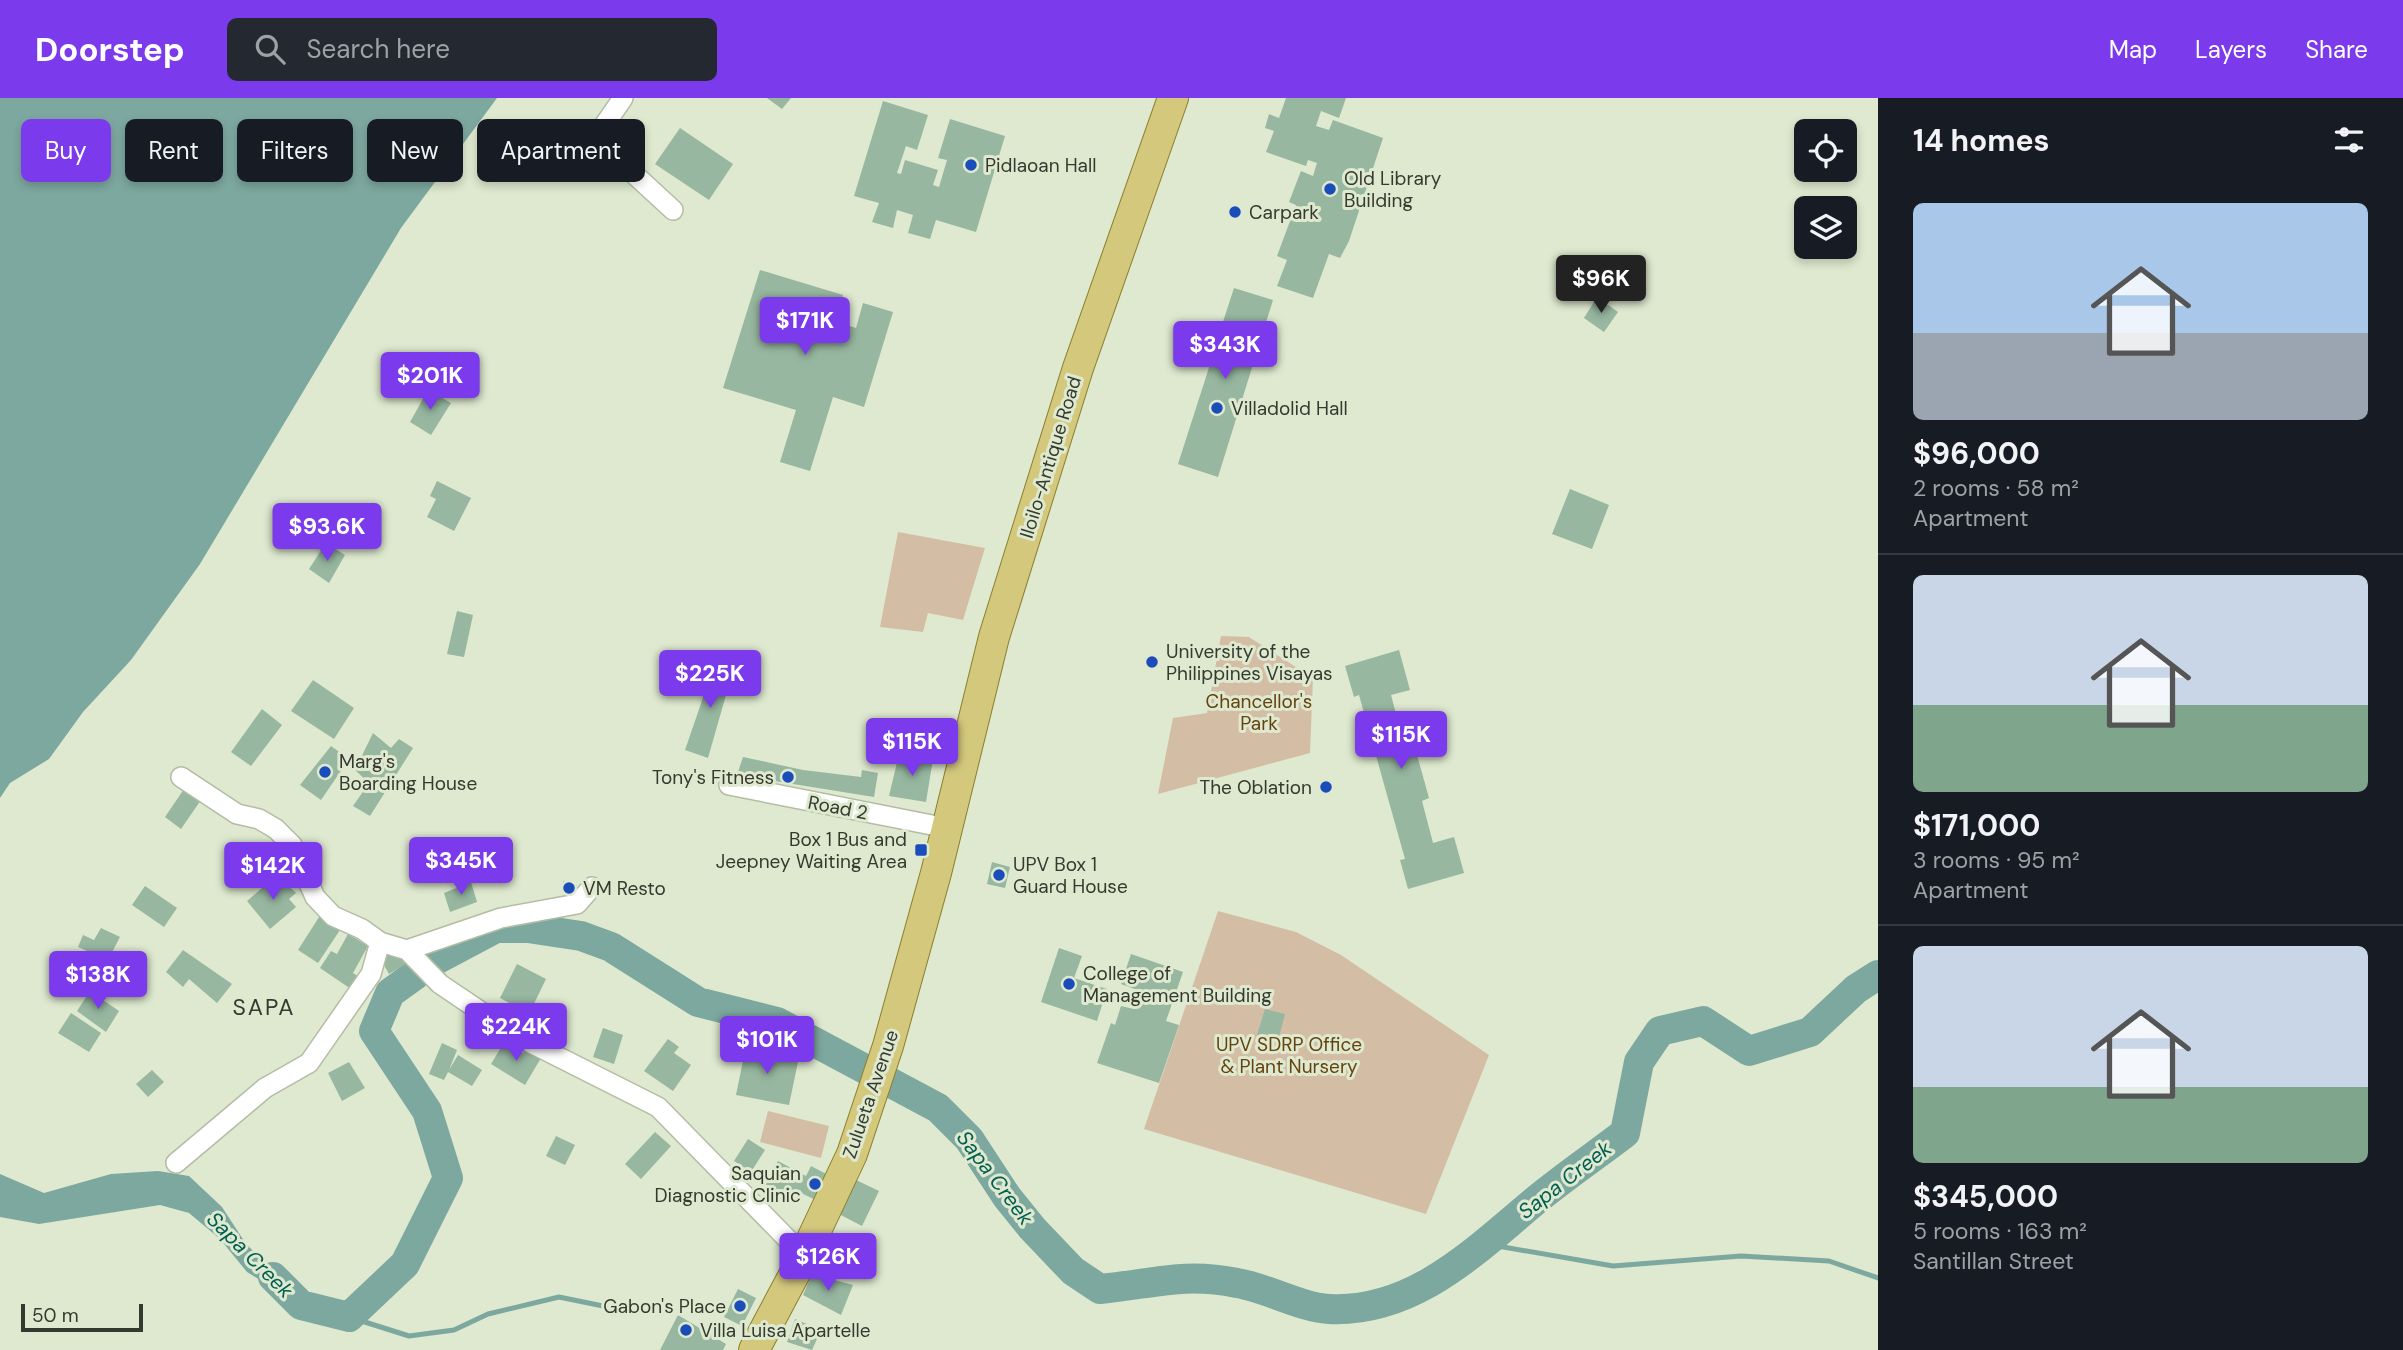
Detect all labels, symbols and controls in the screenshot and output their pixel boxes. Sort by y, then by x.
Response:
search box [227,18,717,81]
text: Doorstep [35,28,185,71]
icon: search [251,30,289,68]
text: Search here [307,32,450,66]
text: Map [2109,34,2157,65]
text: Layers [2195,34,2267,65]
text: Share [2305,34,2368,65]
chip: Buy [21,119,111,182]
chip: Rent [125,119,223,182]
chip: Filters [237,119,353,182]
chip: New [367,119,463,182]
chip: Apartment [477,119,645,182]
map controls [1794,119,1857,259]
button: locate [1794,119,1857,182]
text: 14 homes [1913,121,2050,160]
icon: filters [2330,121,2368,159]
place label: Pidlaoan Hall [985,153,1096,178]
marker: Pidlaoan Hall [963,157,979,173]
place label: Old Library Building [1344,166,1442,213]
marker: Old Library Building [1322,181,1338,197]
button: layers [1794,196,1857,259]
place label: Carpark [1249,200,1319,225]
marker: Carpark [1227,204,1243,220]
icon: home [2078,248,2204,374]
pin: $96K [1560,256,1642,315]
text: $96K [1572,263,1630,293]
pin: $171K [756,298,854,357]
text: $171K [776,305,834,335]
pin: $343K [1176,322,1274,381]
text: $343K [1189,329,1261,359]
pin: $201K [381,352,479,412]
text: $201K [397,360,463,390]
street label: Iloilo-Antique Road [1014,373,1087,541]
place label: Villadolid Hall [1231,396,1348,421]
marker: Villadolid Hall [1209,400,1225,416]
text: $96,000 [1913,434,2040,473]
text: 2 rooms · 58 m² [1913,473,2079,503]
text: Apartment [1913,503,2028,533]
pin: $93.6K [270,504,384,563]
text: $93.6K [289,511,365,541]
icon: home [2078,620,2204,746]
place label: University of the Philippines Visayas [1166,639,1333,686]
pin: $225K [661,650,759,710]
marker: University of the Philippines Visayas [1144,654,1160,670]
text: $225K [675,658,745,688]
park label: Chancellor's Park [1206,689,1312,736]
pin: $115K [1352,712,1450,771]
pin: $115K [863,718,961,778]
text: $115K [1371,719,1431,749]
text: $115K [882,726,942,756]
place label: Marg's Boarding House [339,749,477,796]
marker: Marg's Boarding House [317,764,333,780]
place label: Tony's Fitness [652,765,774,790]
marker: Tony's Fitness [780,769,796,785]
place label: The Oblation [1199,775,1312,800]
marker: The Oblation [1318,779,1334,795]
street label: Road 2 [806,789,870,826]
text: $171,000 [1913,806,2040,845]
place label: Box 1 Bus and Jeepney Waiting Area [716,827,907,874]
pin: $345K [412,838,510,897]
pin: $142K [224,842,322,902]
marker: Box 1 Bus and Jeepney Waiting Area [913,842,929,858]
text: $345K [425,845,497,875]
text: 3 rooms · 95 m² [1913,845,2080,875]
text: $142K [240,850,306,880]
place label: UPV Box 1 Guard House [1013,852,1128,899]
marker: UPV Box 1 Guard House [991,867,1007,883]
text: Apartment [1913,875,2028,905]
place label: VM Resto [583,876,666,901]
marker: VM Resto [561,880,577,896]
pin: $138K [49,951,147,1011]
text: $138K [65,959,131,989]
place label: College of Management Building [1083,961,1272,1008]
marker: College of Management Building [1061,976,1077,992]
icon: home [2078,991,2204,1117]
district label: SAPA [232,992,296,1022]
pin: $224K [467,1004,565,1063]
text: $224K [481,1011,551,1041]
pin: $101K [718,1016,816,1076]
text: $101K [736,1024,798,1054]
street label: Zulueta Avenue [837,1027,904,1162]
park label: UPV SDRP Office & Plant Nursery [1216,1032,1362,1079]
water label: Sapa Creek [950,1125,1040,1231]
water label: Sapa Creek [1512,1134,1618,1225]
place label: Saquian Diagnostic Clinic [654,1161,801,1208]
marker: Saquian Diagnostic Clinic [807,1176,823,1192]
text: $345,000 [1913,1177,2058,1216]
water label: Sapa Creek [201,1206,300,1305]
text: 5 rooms · 163 m² [1913,1216,2087,1246]
pin: $126K [779,1234,877,1293]
text: $126K [795,1241,861,1271]
text: Santillan Street [1913,1246,2074,1276]
place label: Gabon's Place [603,1294,726,1319]
marker: Gabon's Place [732,1298,748,1314]
scale bar [21,1301,144,1333]
text: 50 m [32,1303,79,1328]
place label: Villa Luisa Apartelle [700,1318,871,1343]
marker: Villa Luisa Apartelle [678,1322,694,1338]

